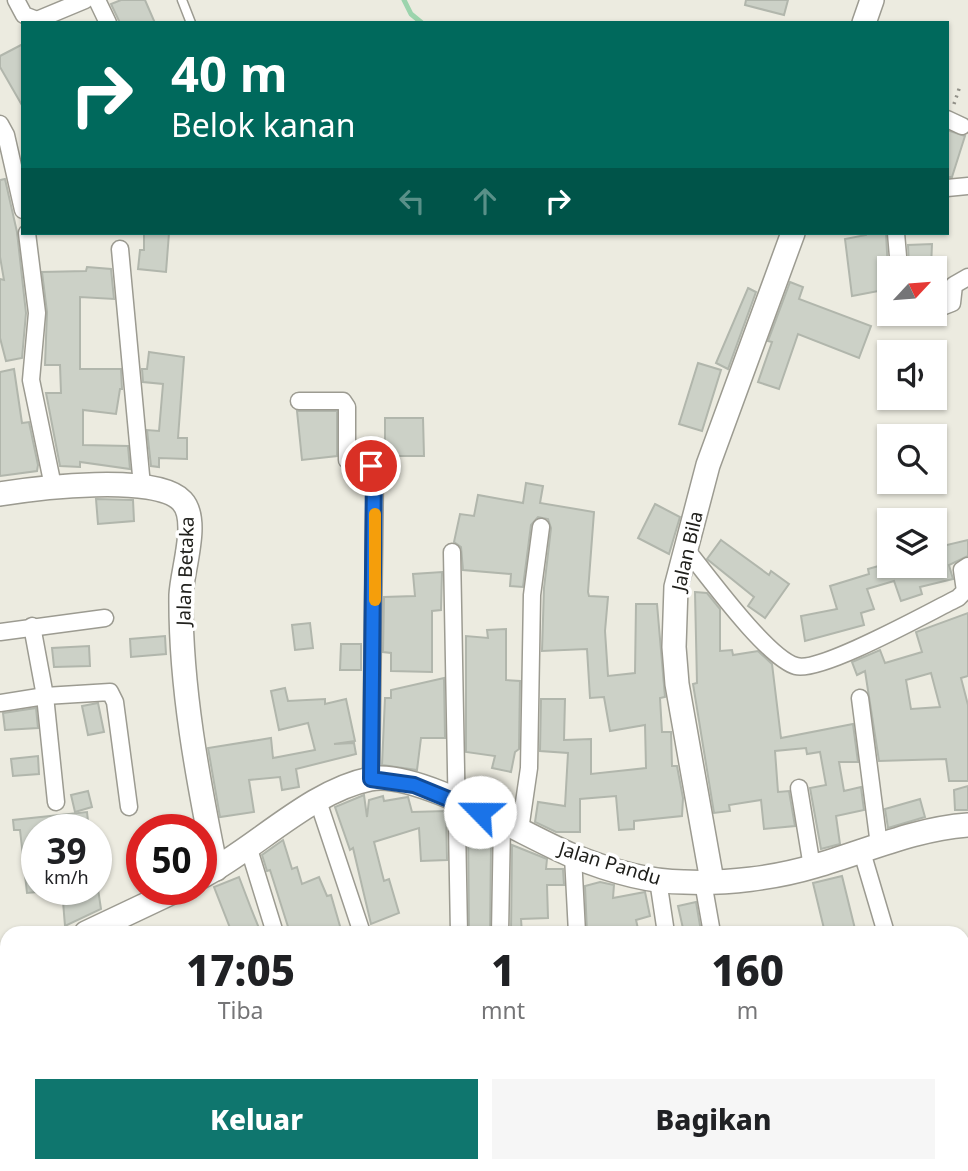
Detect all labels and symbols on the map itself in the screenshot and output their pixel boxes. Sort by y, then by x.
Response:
north arrow [877,256,947,326]
pin [341,436,401,496]
street label: Jalan Bila [665,509,709,595]
street label: Jalan Betaka [170,516,200,628]
position arrow [443,775,517,849]
speed limit sign: 50 [126,814,217,905]
street label: Jalan Pandu [554,835,664,891]

